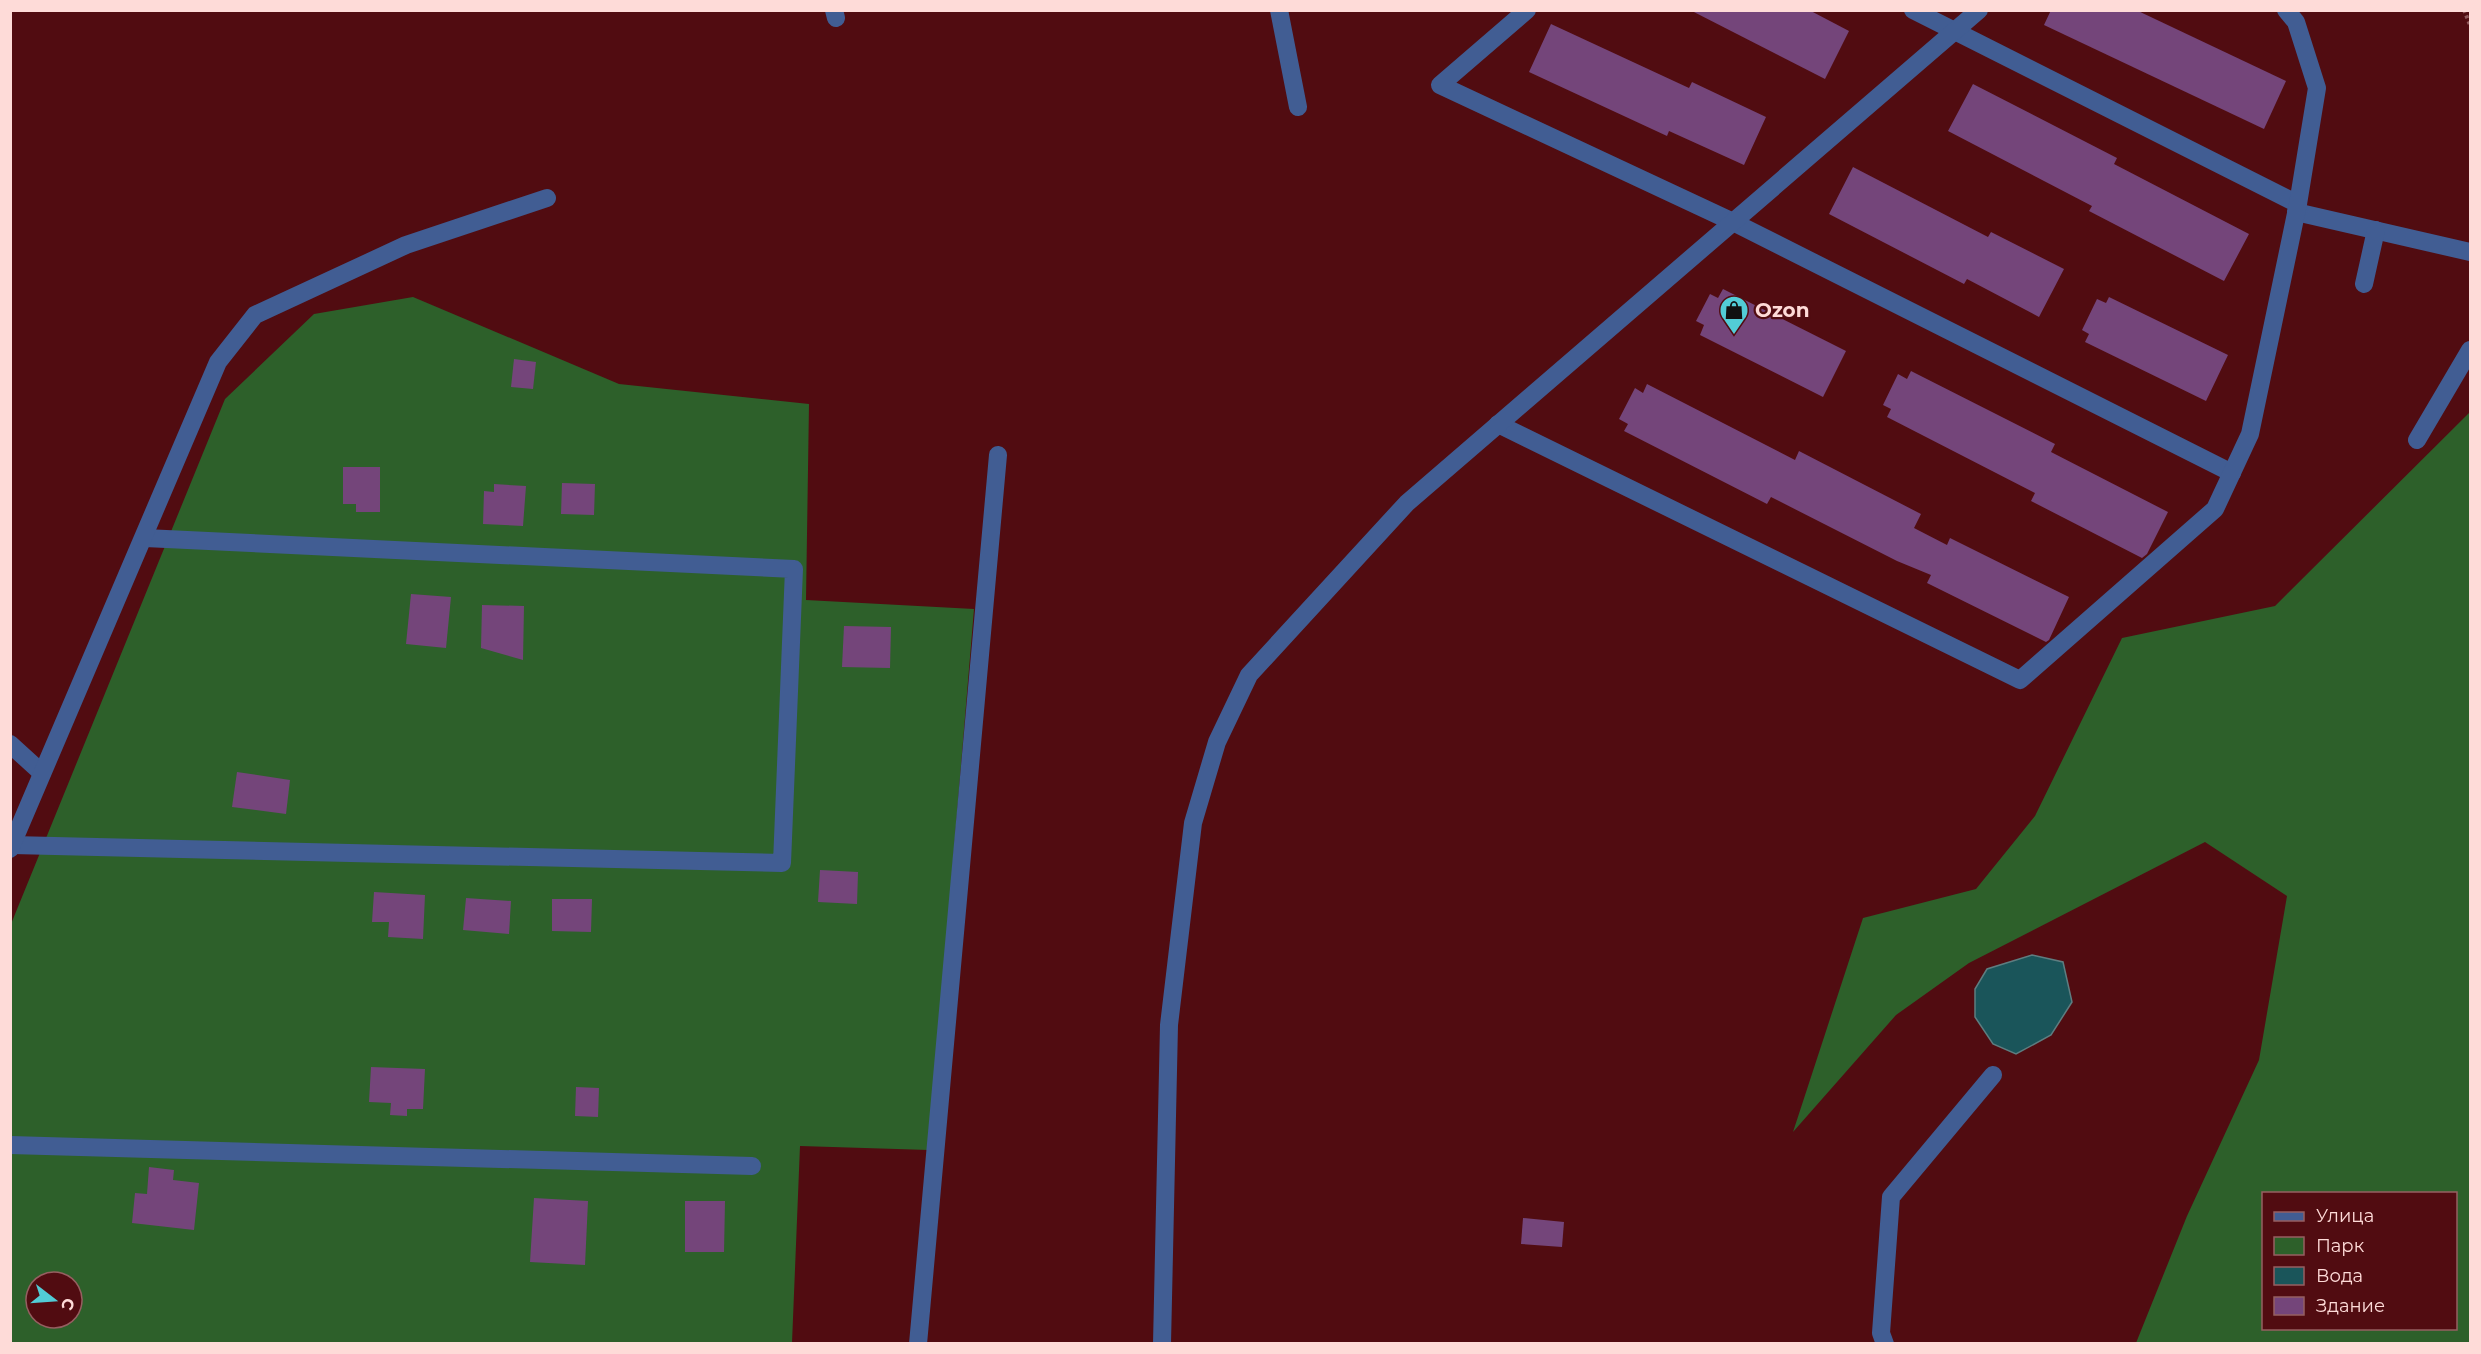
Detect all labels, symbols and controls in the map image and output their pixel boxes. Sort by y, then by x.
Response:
shop icon: Ozon [1718,294,1750,336]
place label: Ozon [1755,298,1810,322]
legend [2262,1192,2457,1330]
text: Улица [2316,1205,2374,1227]
text: Парк [2316,1235,2365,1257]
text: Вода [2316,1265,2363,1287]
north arrow [24,1270,84,1330]
text: Здание [2316,1295,2385,1317]
text: С [57,1296,79,1313]

